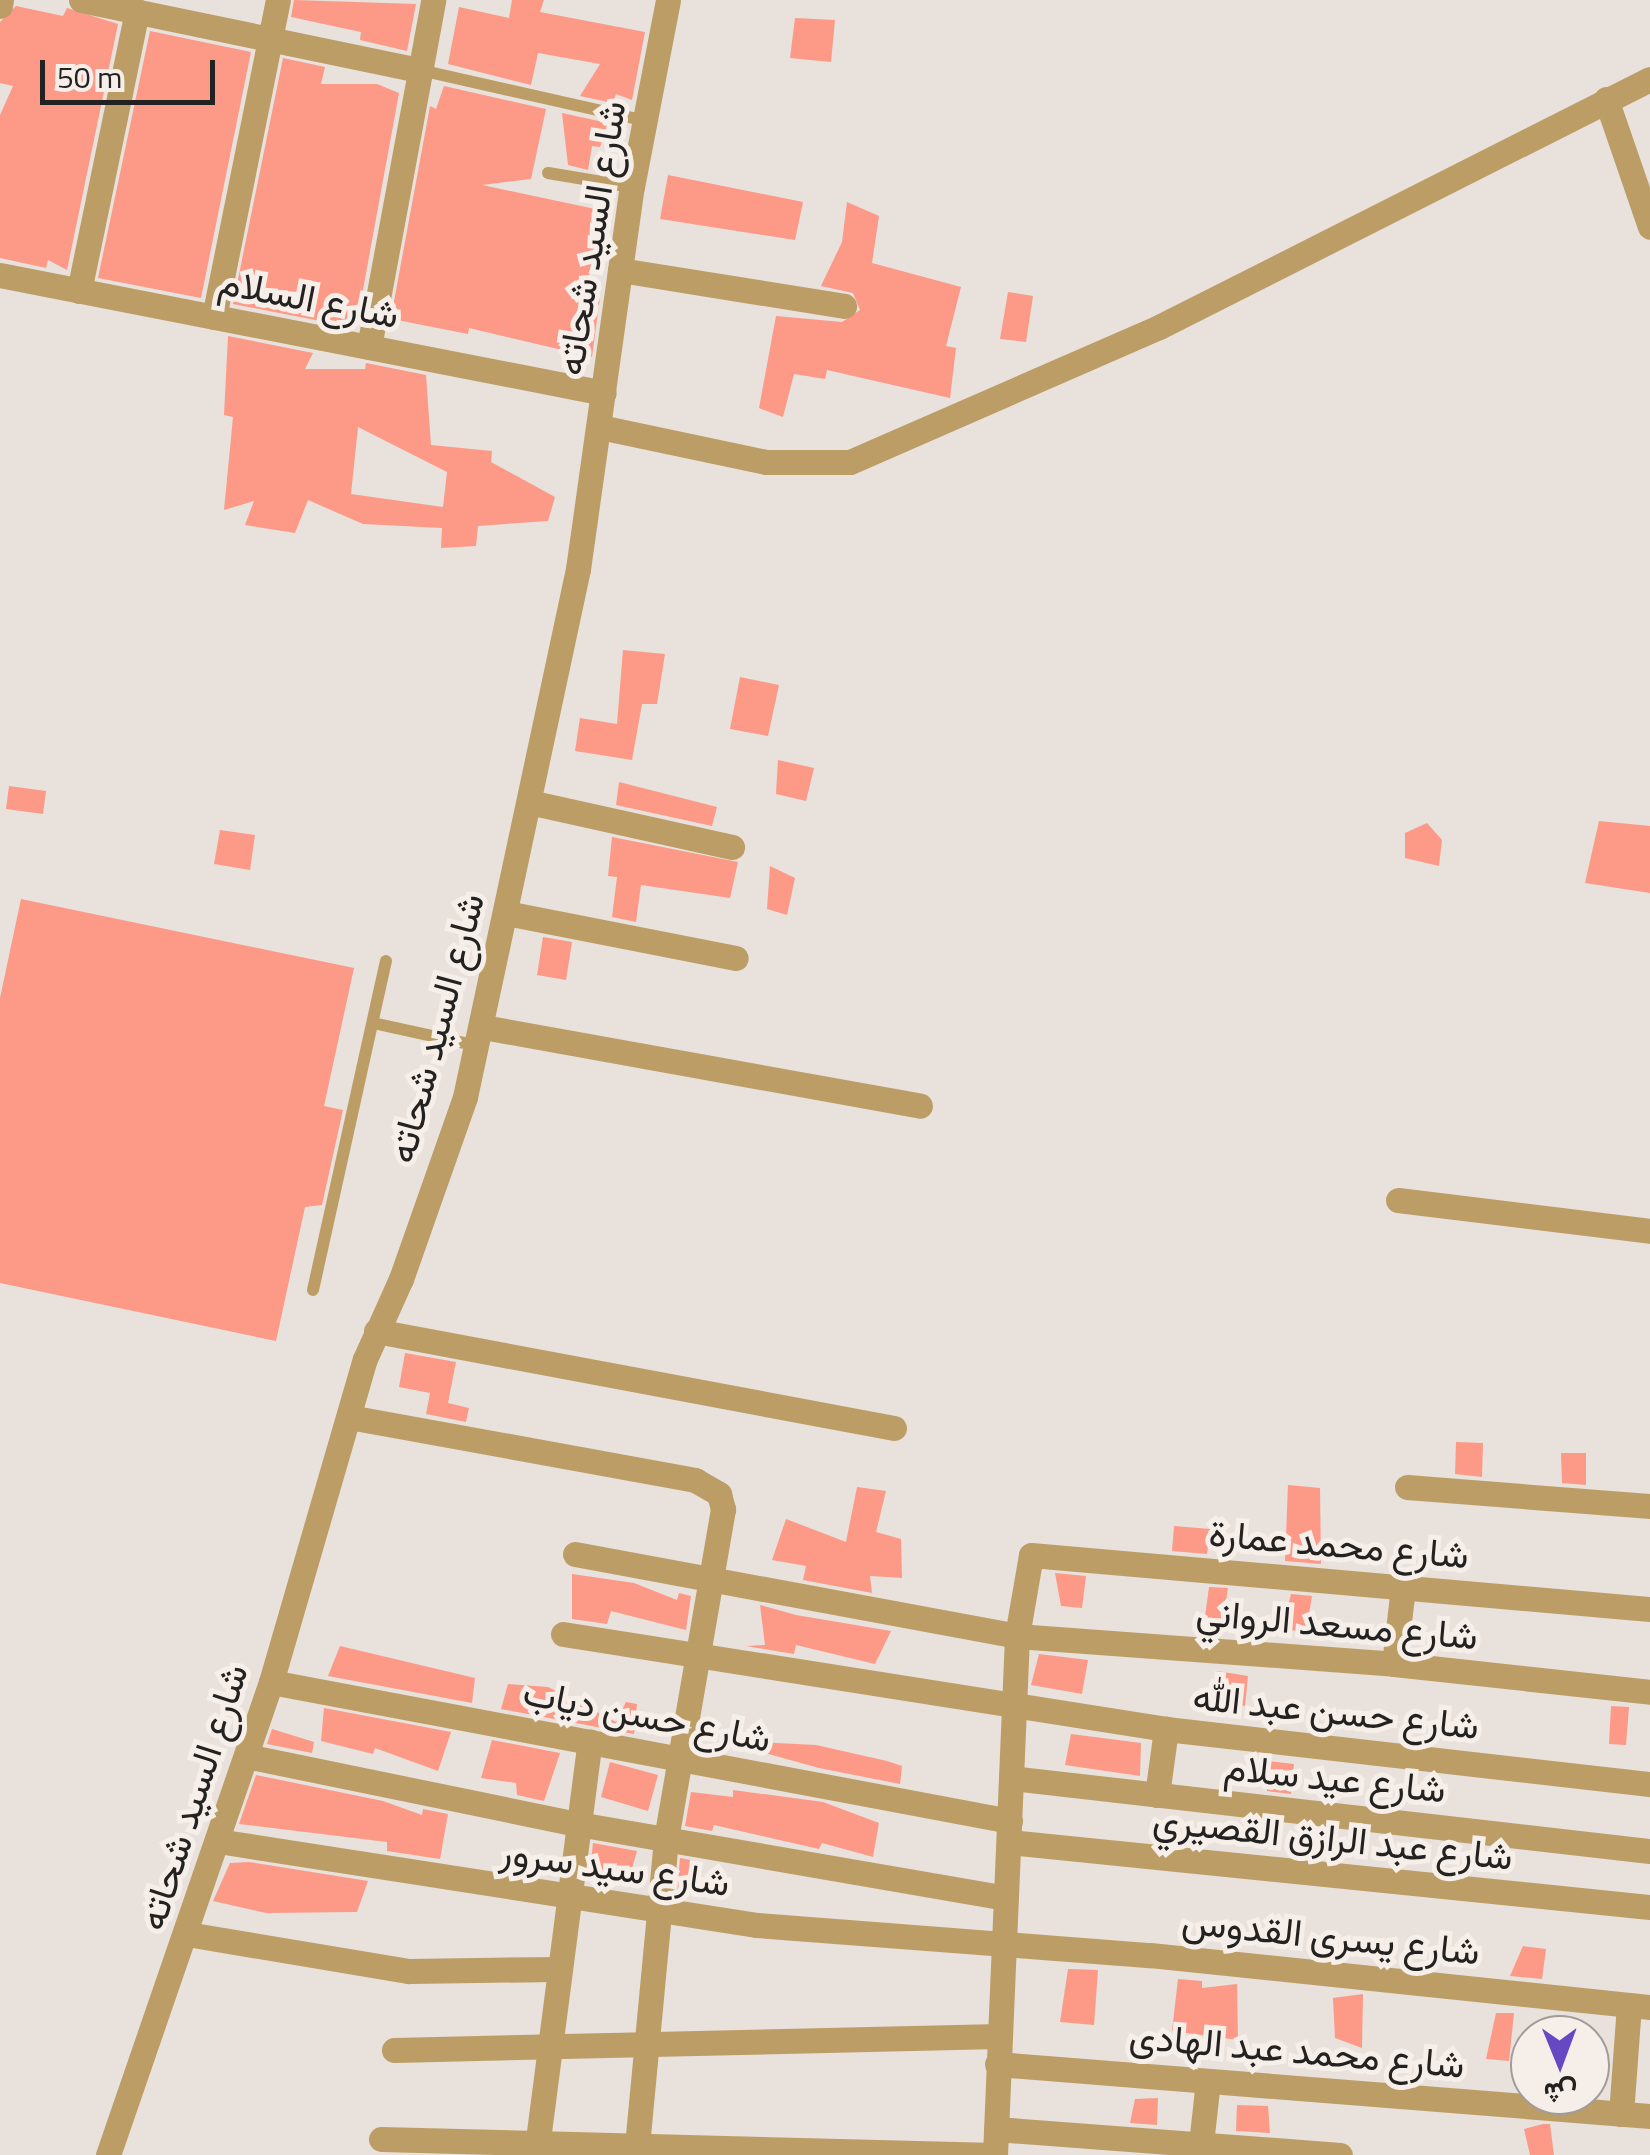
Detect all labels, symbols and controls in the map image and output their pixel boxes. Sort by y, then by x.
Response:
scale bar [45,40,220,102]
text: 50 m [57,54,122,100]
street label: شارع السيد شحاته [547,98,635,378]
street label: شارع السلام [215,258,403,338]
street label: شارع السيد شحاته [378,888,494,1168]
street label: شارع محمد عمارة [1207,1510,1471,1578]
street label: شارع مسعد الرواني [1194,1589,1480,1659]
street label: شارع السيد شحاته [129,1658,257,1936]
street label: شارع حسن دياب [519,1669,775,1761]
street label: شارع حسن عبد الله [1191,1673,1481,1749]
street label: شارع عيد سلام [1222,1744,1448,1812]
street label: شارع عبد الرازق القصيري [1151,1796,1515,1880]
street label: شارع سيد سرور [497,1828,733,1906]
street label: شارع يسرى القدوس [1180,1898,1482,1974]
street label: شارع محمد عبد الهادى [1127,2013,1467,2087]
north arrow [1510,2015,1610,2115]
text: ش [1543,2072,1578,2115]

